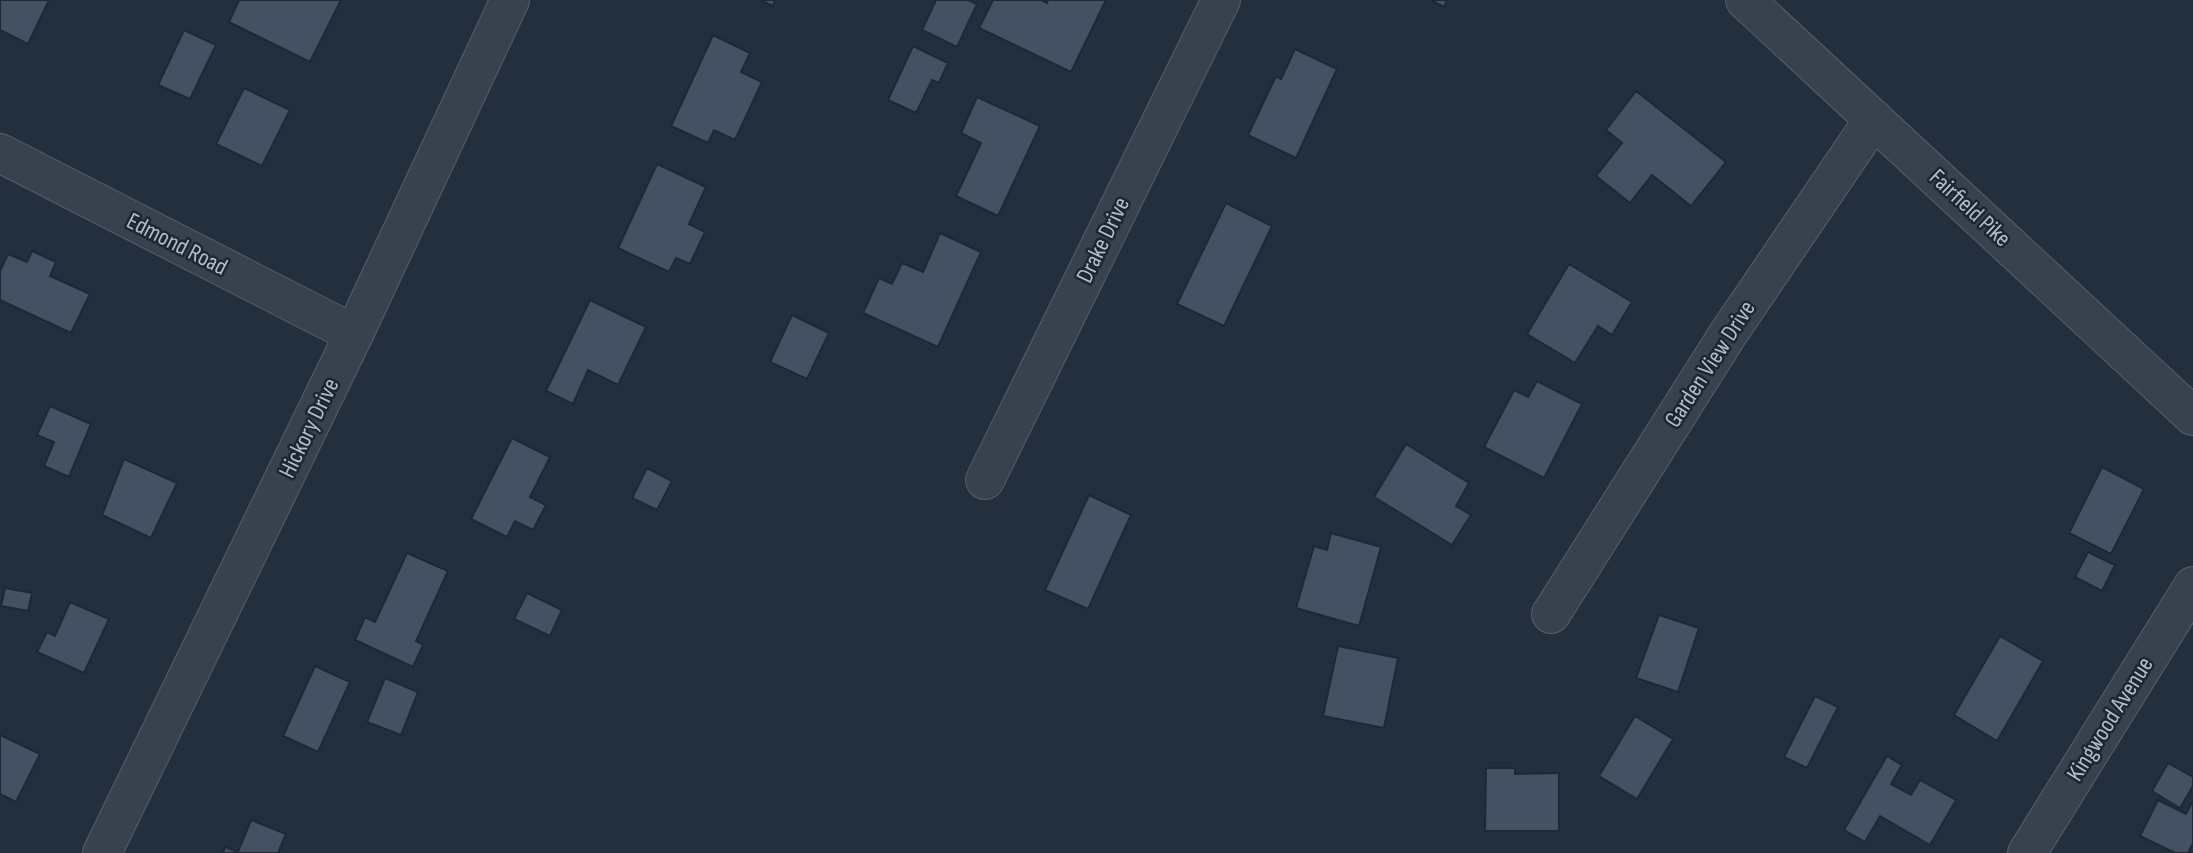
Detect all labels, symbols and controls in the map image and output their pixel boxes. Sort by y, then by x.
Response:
street label: Fairfield Pike [1923,163,2017,253]
street label: Drake Drive [1070,192,1136,288]
street label: Edmond Road [122,206,232,282]
street label: Garden View Drive [1658,295,1762,433]
street label: Hickory Drive [272,374,346,482]
street label: Kingwood Avenue [2060,652,2160,786]

